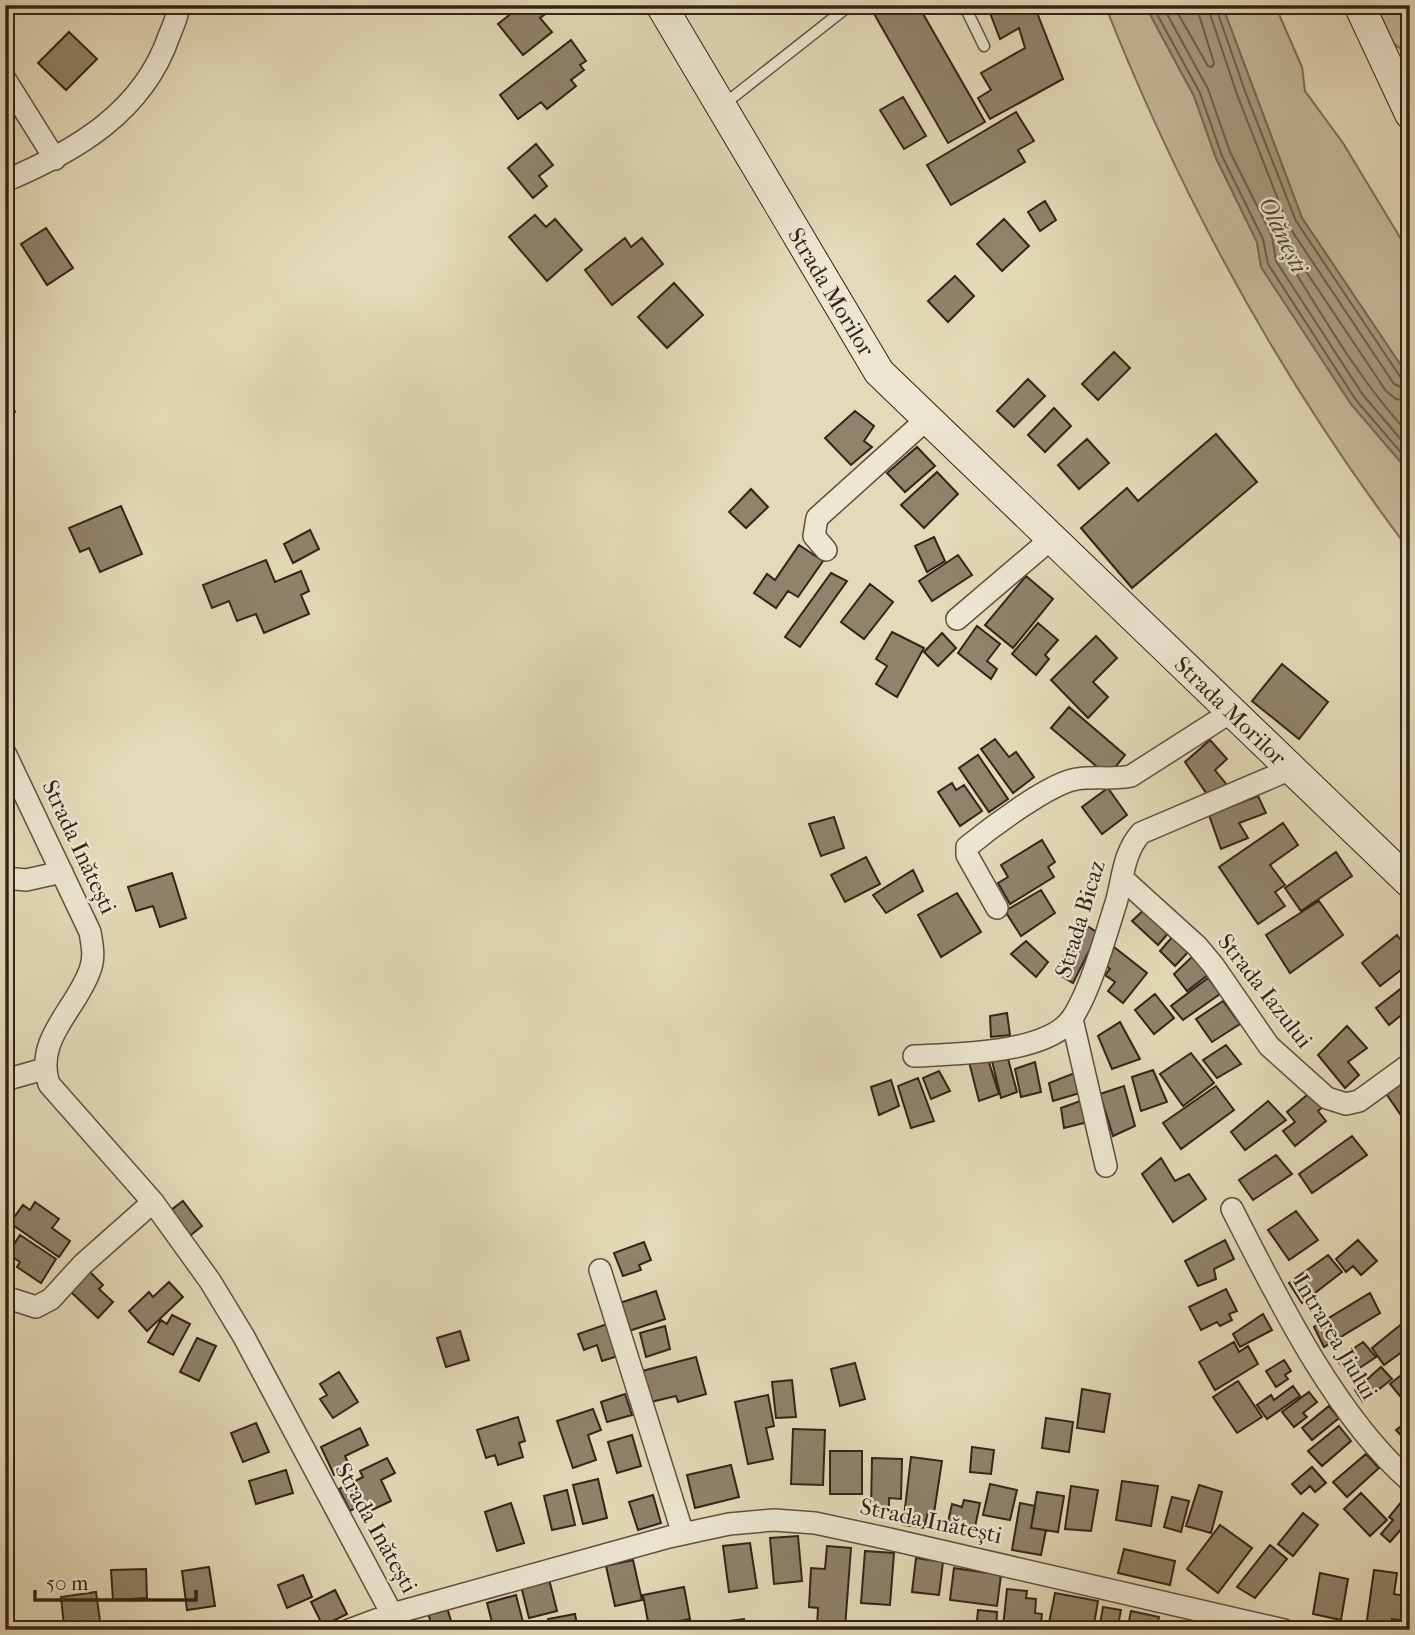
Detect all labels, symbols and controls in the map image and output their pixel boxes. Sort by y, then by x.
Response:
water label: Olănești [1253,192,1314,280]
street label: Strada Morilor [782,223,880,361]
street label: Strada Morilor [1169,651,1292,771]
street label: Strada Inătești [36,776,122,918]
street label: Strada Bicaz [1049,857,1111,981]
street label: Strada Iazului [1212,929,1318,1054]
street label: Intrarea Jiului [1287,1269,1383,1405]
street label: Strada Inătești [329,1458,423,1598]
street label: Strada Inătești [857,1493,1005,1549]
scale bar [35,1558,196,1602]
text: 50 m [46,1571,89,1595]

